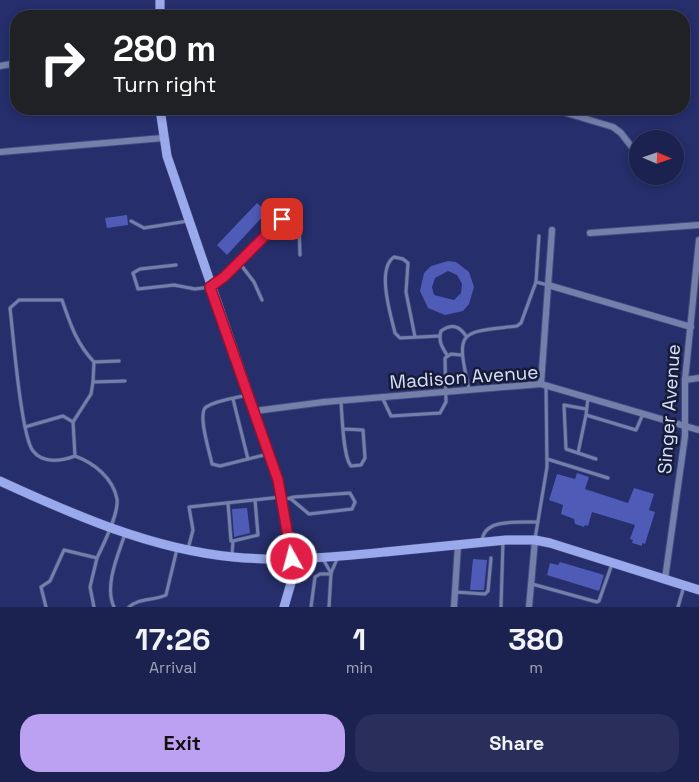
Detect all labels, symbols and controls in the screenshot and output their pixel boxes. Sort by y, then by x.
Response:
text: 280 m [113,27,216,71]
icon: right [30,30,95,95]
text: Turn right [113,70,216,98]
north arrow [629,130,684,185]
map controls [629,130,684,185]
pin [261,198,303,240]
icon: arrive [268,205,296,233]
street label: Singer Avenue [652,343,686,475]
street label: Madison Avenue [389,359,539,395]
position arrow [265,532,317,584]
text: 17:26 [135,620,211,659]
text: 1 [353,620,366,659]
text: 380 [508,620,564,659]
text: Arrival [149,657,197,678]
text: min [346,657,373,678]
text: m [529,657,543,678]
button: Exit [20,714,345,772]
button: Share [355,714,679,772]

